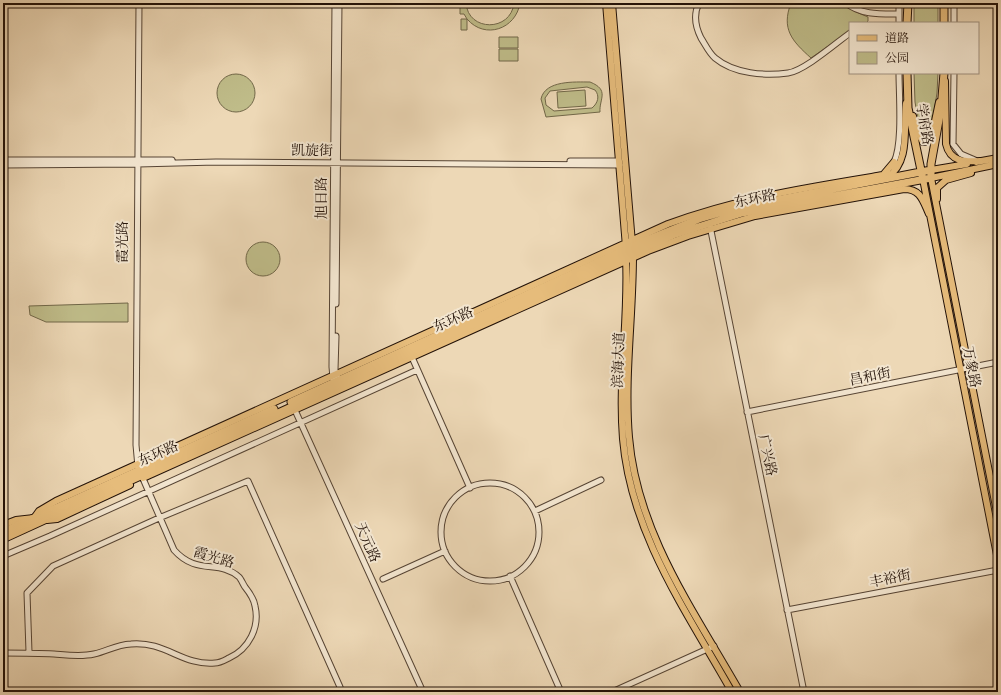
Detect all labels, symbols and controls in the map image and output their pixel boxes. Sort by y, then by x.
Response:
legend [849,22,979,74]
text: 道路 [885,29,909,46]
text: 公园 [885,49,909,66]
street label: 学府路 [912,102,938,146]
street label: 凯旋街 [291,140,333,160]
street label: 旭日路 [311,177,331,219]
street label: 东环路 [732,184,778,212]
street label: 霞光路 [112,221,132,263]
street label: 东环路 [430,301,476,337]
street label: 滨海大道 [607,332,629,388]
street label: 万象路 [958,344,986,390]
street label: 昌和街 [847,362,893,390]
street label: 广兴路 [754,432,782,478]
street label: 东环路 [135,435,181,471]
street label: 天元路 [350,519,386,565]
street label: 霞光路 [191,541,237,573]
street label: 丰裕街 [867,564,913,592]

